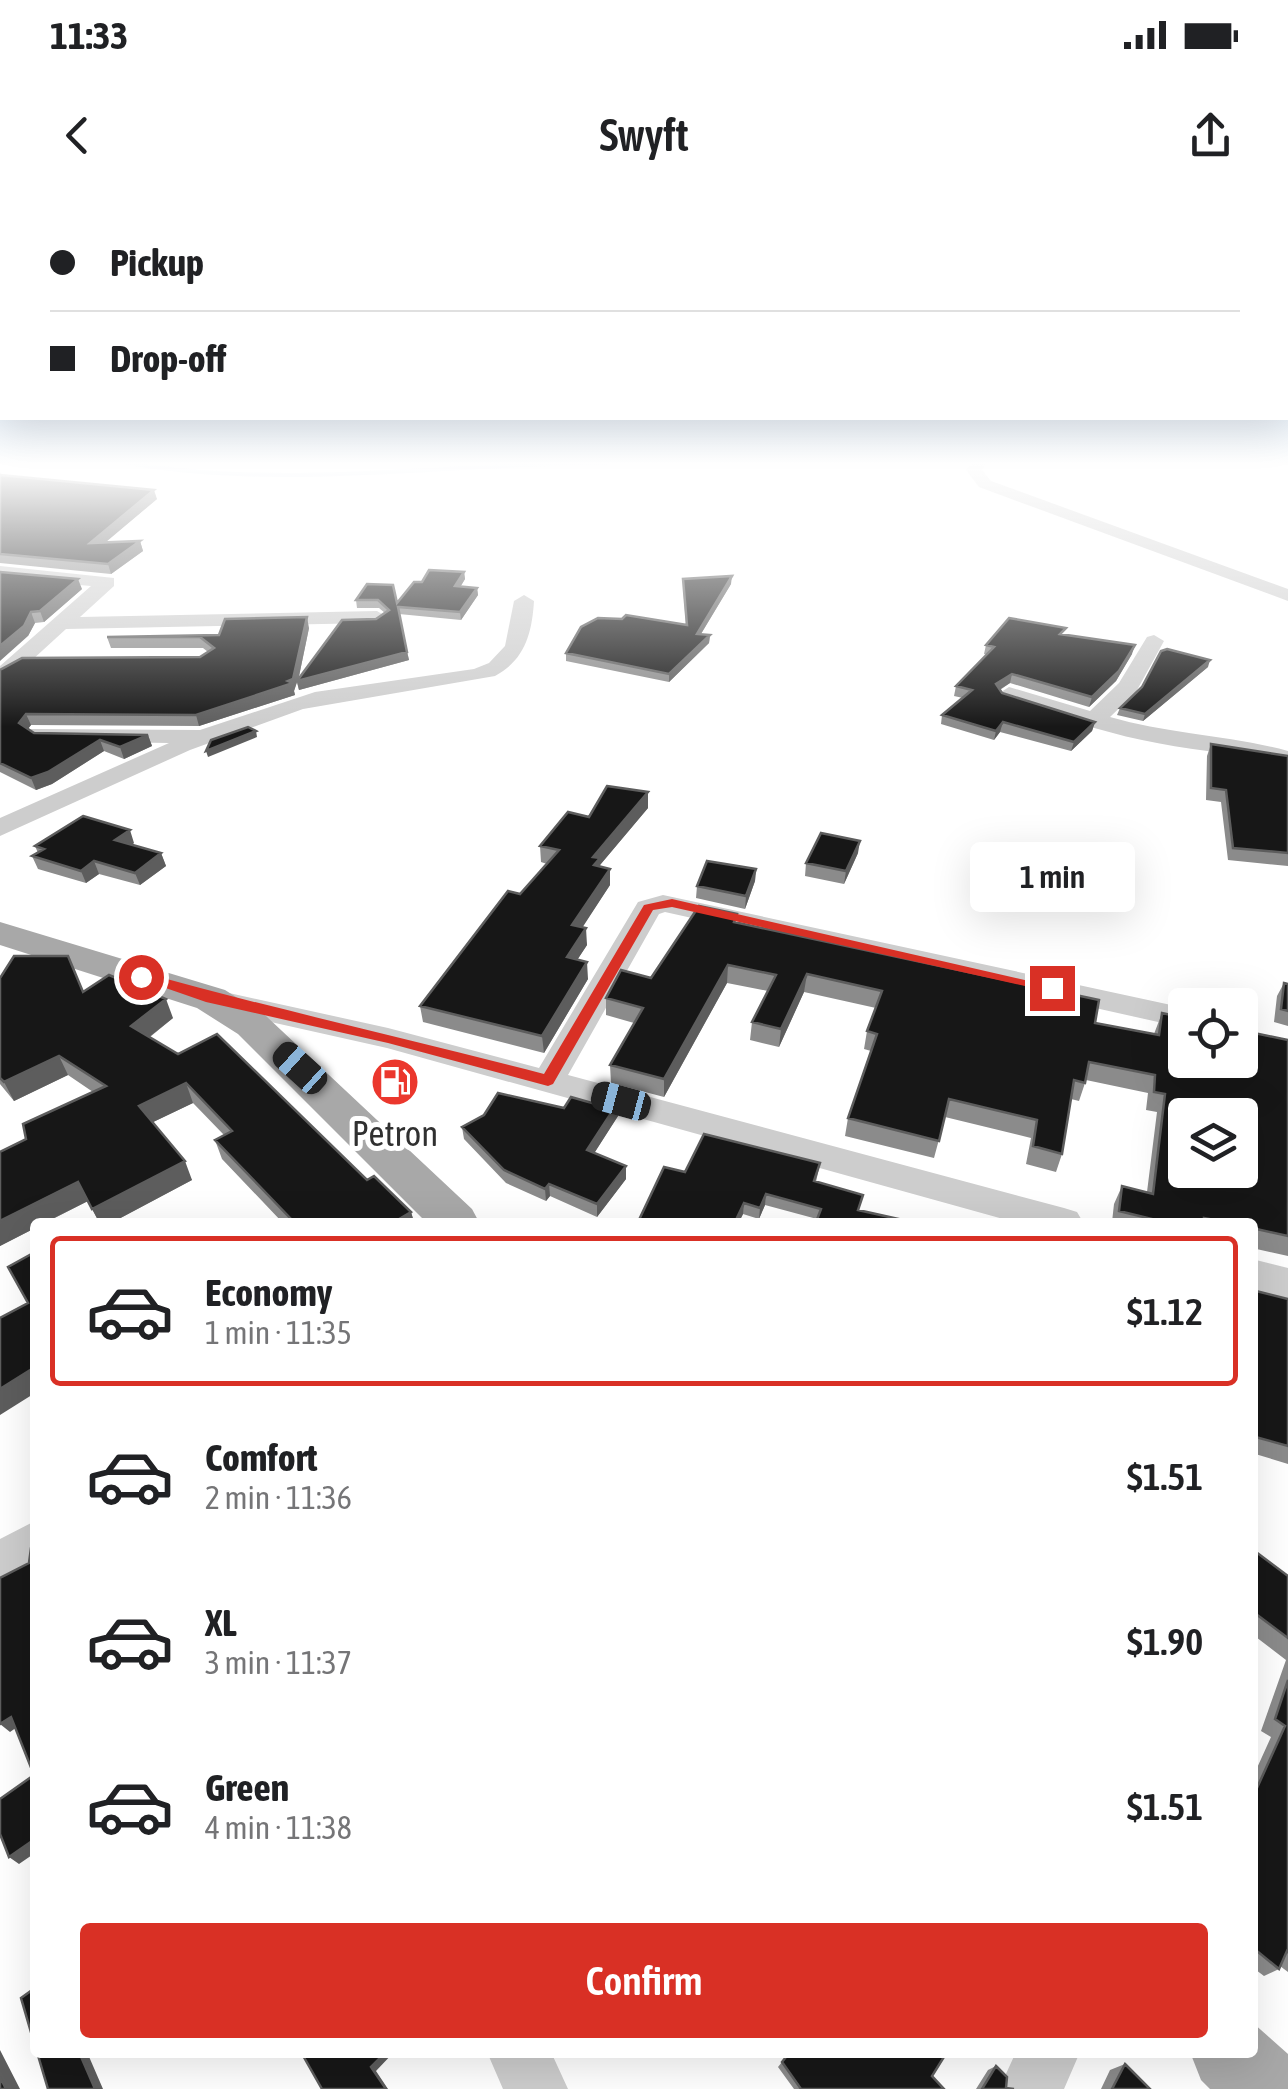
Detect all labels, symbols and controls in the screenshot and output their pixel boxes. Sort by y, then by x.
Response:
text: 11:33 [50,14,128,57]
icon: back [50,108,105,163]
icon: share [1183,108,1238,163]
text: Swyft [599,109,689,161]
text: Pickup [110,241,204,284]
text: Drop-off [110,337,226,380]
callout: 1 min [970,843,1134,913]
text: 1 min [1020,858,1085,895]
route start [119,955,164,1000]
route end [1030,966,1075,1011]
map controls [1168,988,1258,1188]
button: locate [1168,988,1258,1078]
car [268,1037,332,1099]
fuel station icon: Petron [369,1056,421,1108]
car [588,1079,654,1123]
button: layers [1168,1098,1258,1188]
place label: Petron [352,1113,438,1153]
icon: car [85,1266,175,1356]
text: Economy [205,1271,332,1314]
text: $1.12 [1127,1290,1203,1333]
text: 1 min · 11:35 [205,1314,352,1351]
icon: car [85,1431,175,1521]
text: Comfort [205,1436,317,1479]
text: $1.51 [1127,1455,1203,1498]
text: 2 min · 11:36 [205,1479,352,1516]
icon: car [85,1596,175,1686]
text: XL [205,1601,237,1644]
text: $1.90 [1127,1620,1203,1663]
text: 3 min · 11:37 [205,1644,352,1681]
icon: car [85,1761,175,1851]
text: Green [205,1766,289,1809]
text: $1.51 [1127,1785,1203,1828]
text: 4 min · 11:38 [205,1809,352,1846]
button: Confirm [80,1923,1208,2038]

